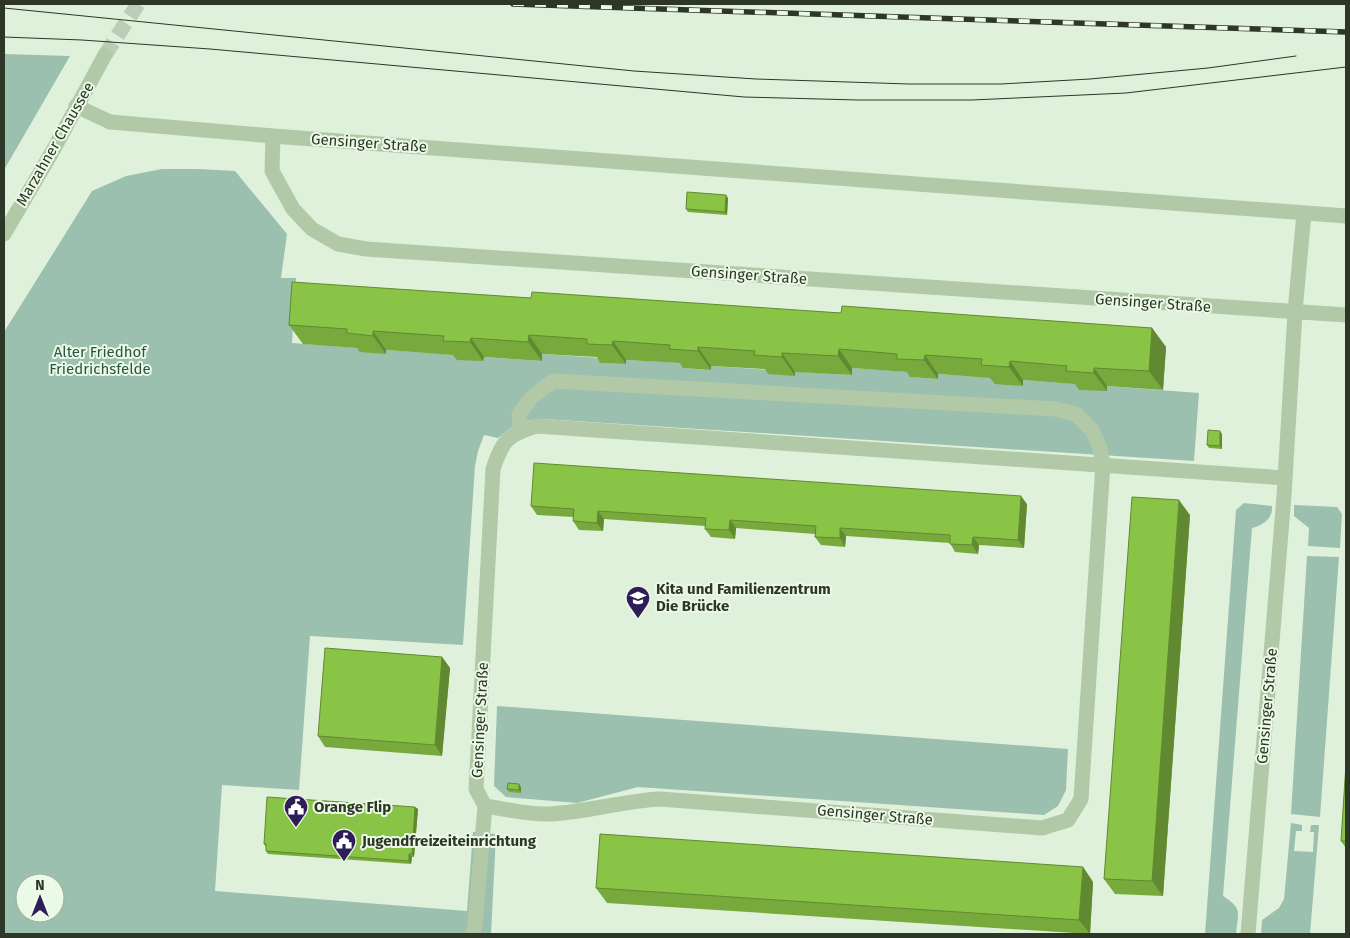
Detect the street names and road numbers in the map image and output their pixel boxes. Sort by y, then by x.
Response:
street label: Marzahner Chaussee [12,79,98,209]
street label: Gensinger Straße [310,130,428,156]
street label: Gensinger Straße [690,262,808,288]
street label: Gensinger Straße [1094,290,1212,316]
street label: Gensinger Straße [1253,647,1281,765]
street label: Gensinger Straße [468,662,492,778]
street label: Gensinger Straße [816,801,934,829]

